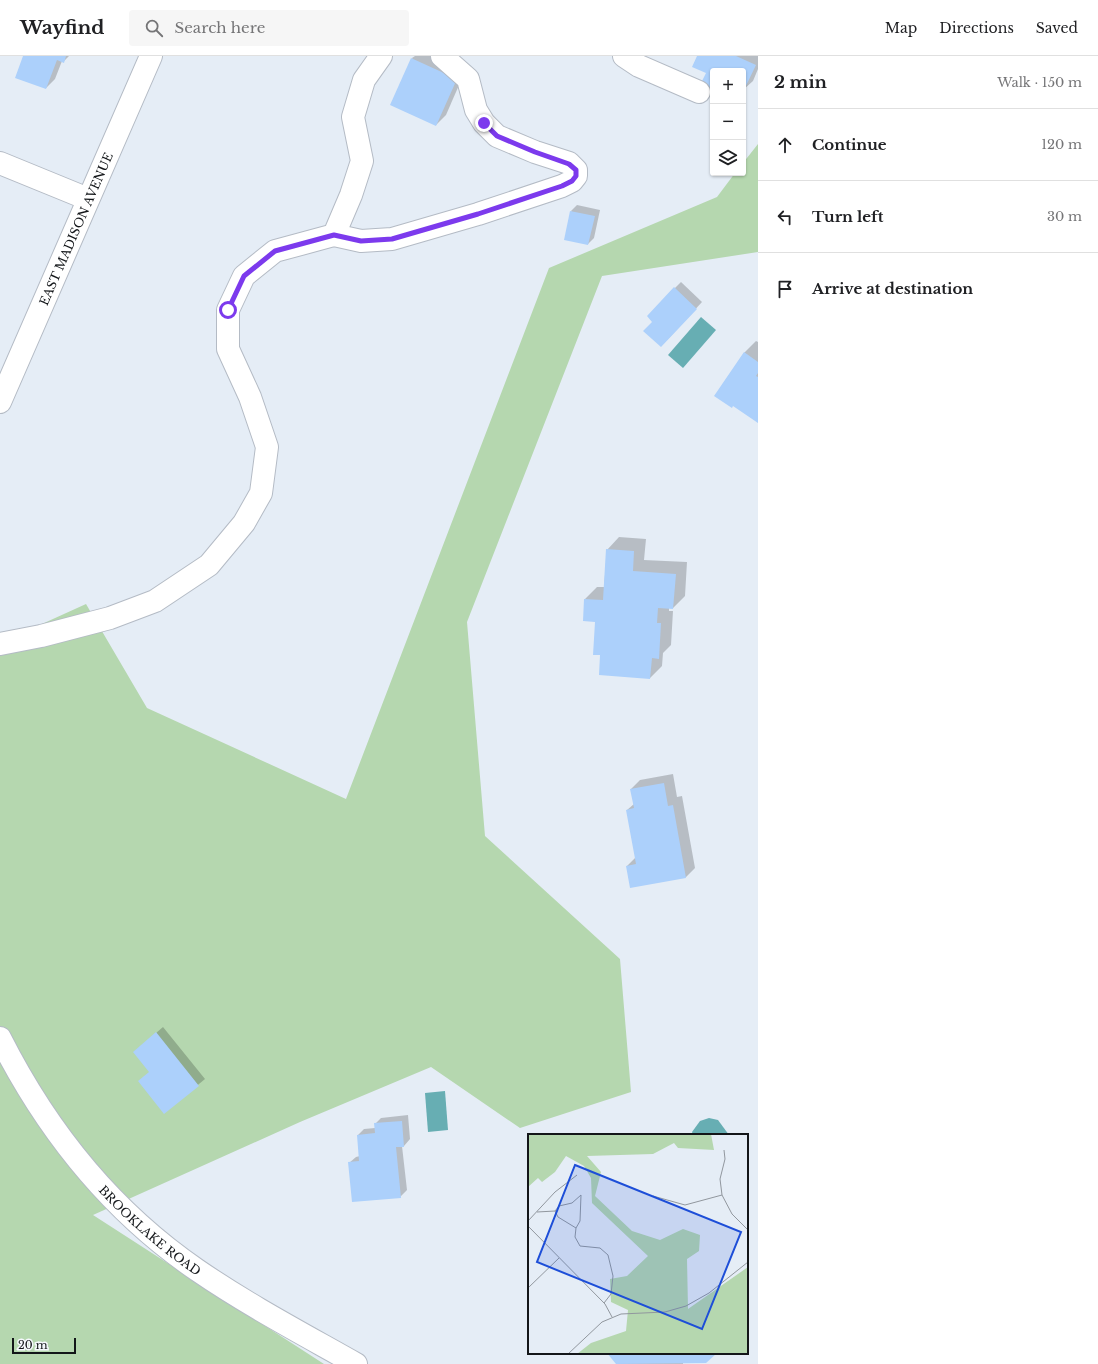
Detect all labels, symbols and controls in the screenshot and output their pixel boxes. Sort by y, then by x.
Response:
search box [129,10,409,46]
text: Wayfind [20,16,105,39]
icon: search [143,17,165,39]
text: Search here [175,18,265,37]
text: Map [885,19,917,37]
text: Directions [939,19,1014,37]
text: Saved [1036,19,1078,37]
map controls [710,68,746,176]
button: + [710,68,746,104]
text: 2 min [774,72,827,93]
text: Walk · 150 m [997,74,1082,91]
button: − [710,104,746,140]
route end [475,114,493,132]
icon: ahead [774,134,796,156]
text: Continue [812,135,887,154]
text: 120 m [1041,136,1082,153]
button: layers [710,140,746,176]
street label: EAST MADISON AVENUE [36,150,116,308]
icon: left [774,206,796,228]
text: Turn left [812,207,883,226]
text: 30 m [1047,208,1082,225]
icon: arrive [774,278,796,300]
text: Arrive at destination [812,279,973,298]
route start [219,301,237,319]
inset map [528,1134,748,1354]
street label: BROOKLAKE ROAD [96,1182,204,1278]
scale bar [12,1336,76,1355]
text: 20 m [18,1338,48,1352]

